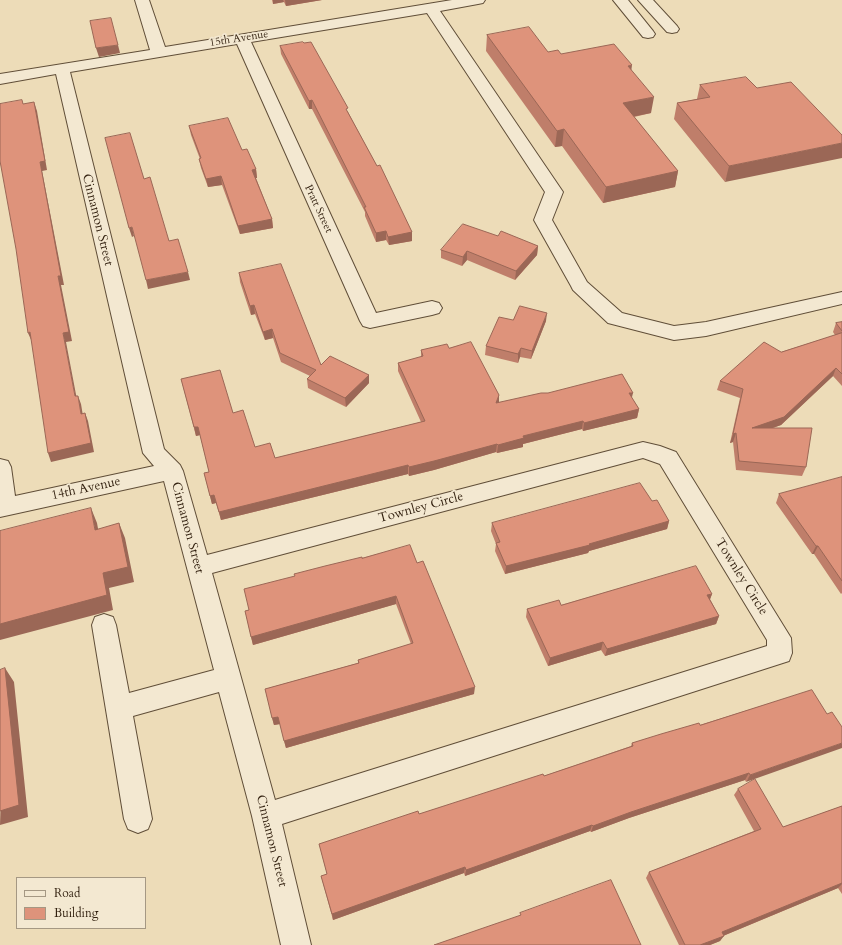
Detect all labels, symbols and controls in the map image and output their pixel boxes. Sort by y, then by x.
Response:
street label: 15th Avenue [209,28,269,50]
street label: Cinnamon Street [78,172,116,268]
street label: Pratt Street [301,183,335,235]
street label: 14th Avenue [50,474,122,504]
street label: Cinnamon Street [167,481,207,575]
street label: Townley Circle [377,489,465,527]
street label: Townley Circle [711,536,771,618]
street label: Cinnamon Street [252,793,290,889]
legend [16,877,146,929]
text: Road [54,885,80,901]
text: Building [54,905,98,921]

